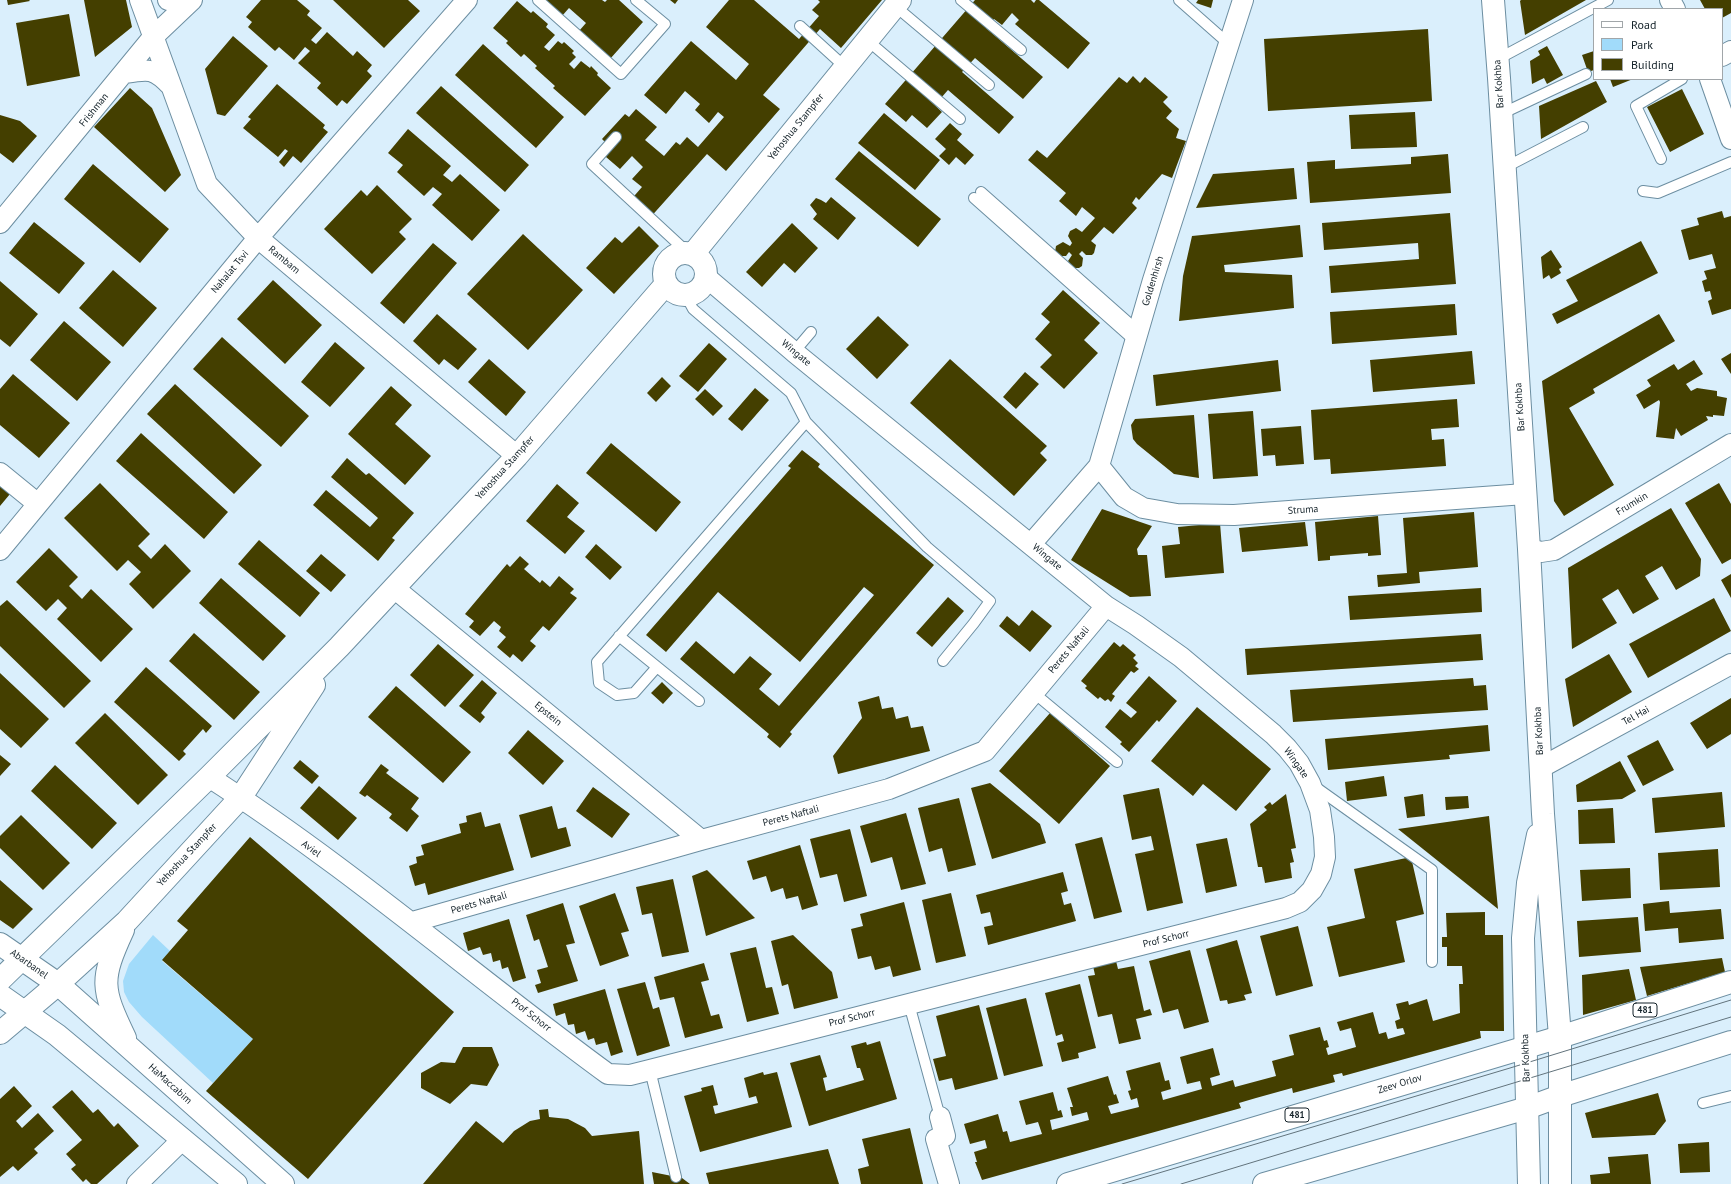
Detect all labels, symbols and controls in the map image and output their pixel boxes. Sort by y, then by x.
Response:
legend [1593,8,1723,80]
text: Road [1631,17,1656,32]
text: Park [1631,37,1653,52]
text: Building [1631,57,1674,72]
street label: Bar Kokhba [1491,59,1507,109]
street label: Frishman [77,91,111,129]
street label: Yehoshua Stampfer [766,91,826,163]
street label: Rambam [266,243,302,277]
street label: Nahalat Tsvi [209,248,251,296]
street label: Goldenhirsh [1140,255,1166,307]
street label: Wingate [779,337,813,369]
street label: Bar Kokhba [1512,382,1528,432]
street label: Yehoshua Stampfer [473,434,537,502]
street label: Frumkin [1614,490,1650,518]
street label: Struma [1287,503,1319,517]
street label: Wingate [1030,541,1064,573]
street label: Perets Naftali [1046,624,1092,676]
street label: Epstein [532,699,564,729]
street label: Tel Hai [1620,704,1652,728]
street label: Bar Kokhba [1532,706,1546,756]
street label: Wingate [1281,745,1311,781]
street label: Perets Naftali [762,803,820,829]
street label: Yehoshua Stampfer [155,821,219,889]
street label: Aviel [299,838,323,860]
street label: Perets Naftali [450,889,508,917]
street label: Prof Schorr [1142,927,1190,951]
street label: Abarbanel [8,947,50,981]
street label: Prof Schorr [509,996,553,1034]
road number: 481 [1633,1003,1657,1017]
street label: Prof Schorr [828,1006,876,1030]
street label: Bar Kokhba [1519,1034,1533,1082]
street label: HaMaccabim [146,1061,194,1107]
street label: Zeev Orlov [1376,1072,1424,1096]
road number: 481 [1285,1108,1309,1122]

